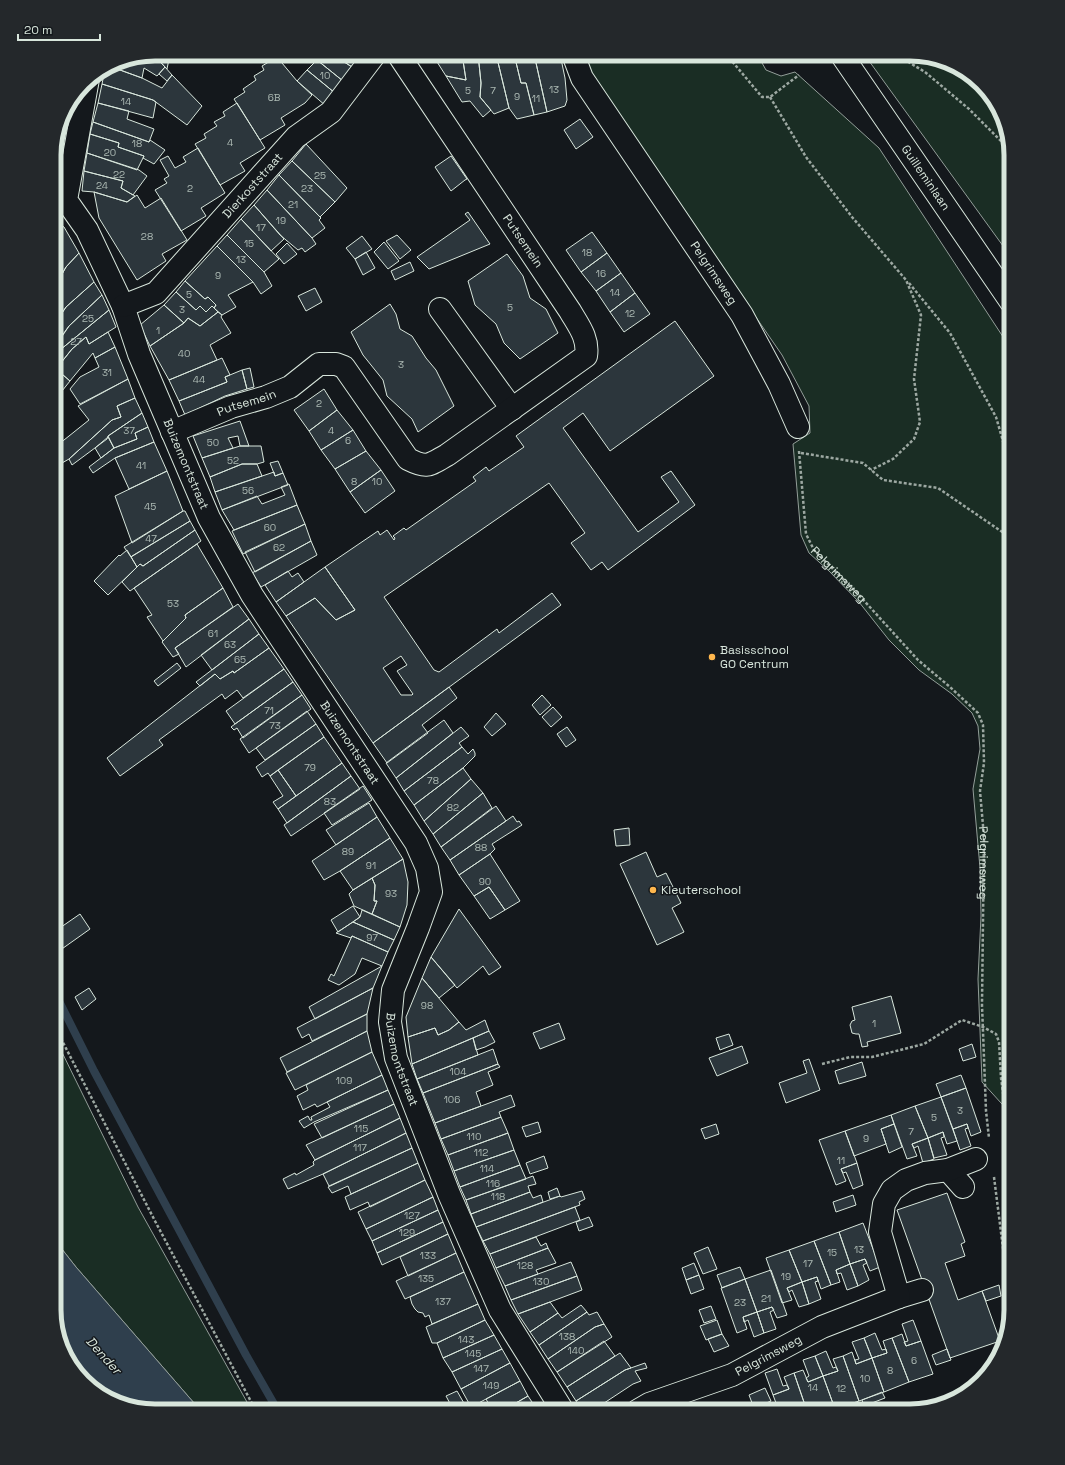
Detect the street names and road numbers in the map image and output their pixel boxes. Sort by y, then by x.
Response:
street label: Guilleminlaan [898,142,954,214]
street label: Dierkoststraat [219,149,286,222]
street label: Putsemein [499,211,547,271]
street label: Pelgrimsweg [687,238,741,308]
street label: Putsemein [214,386,278,420]
street label: Buizemontstraat [160,416,212,512]
street label: Pelgrimsweg [807,543,870,606]
street label: Buizemontstraat [316,698,383,788]
street label: Pelgrimsweg [975,826,992,900]
street label: Buizemontstraat [382,1012,422,1108]
street label: Pelgrimsweg [732,1331,804,1380]

